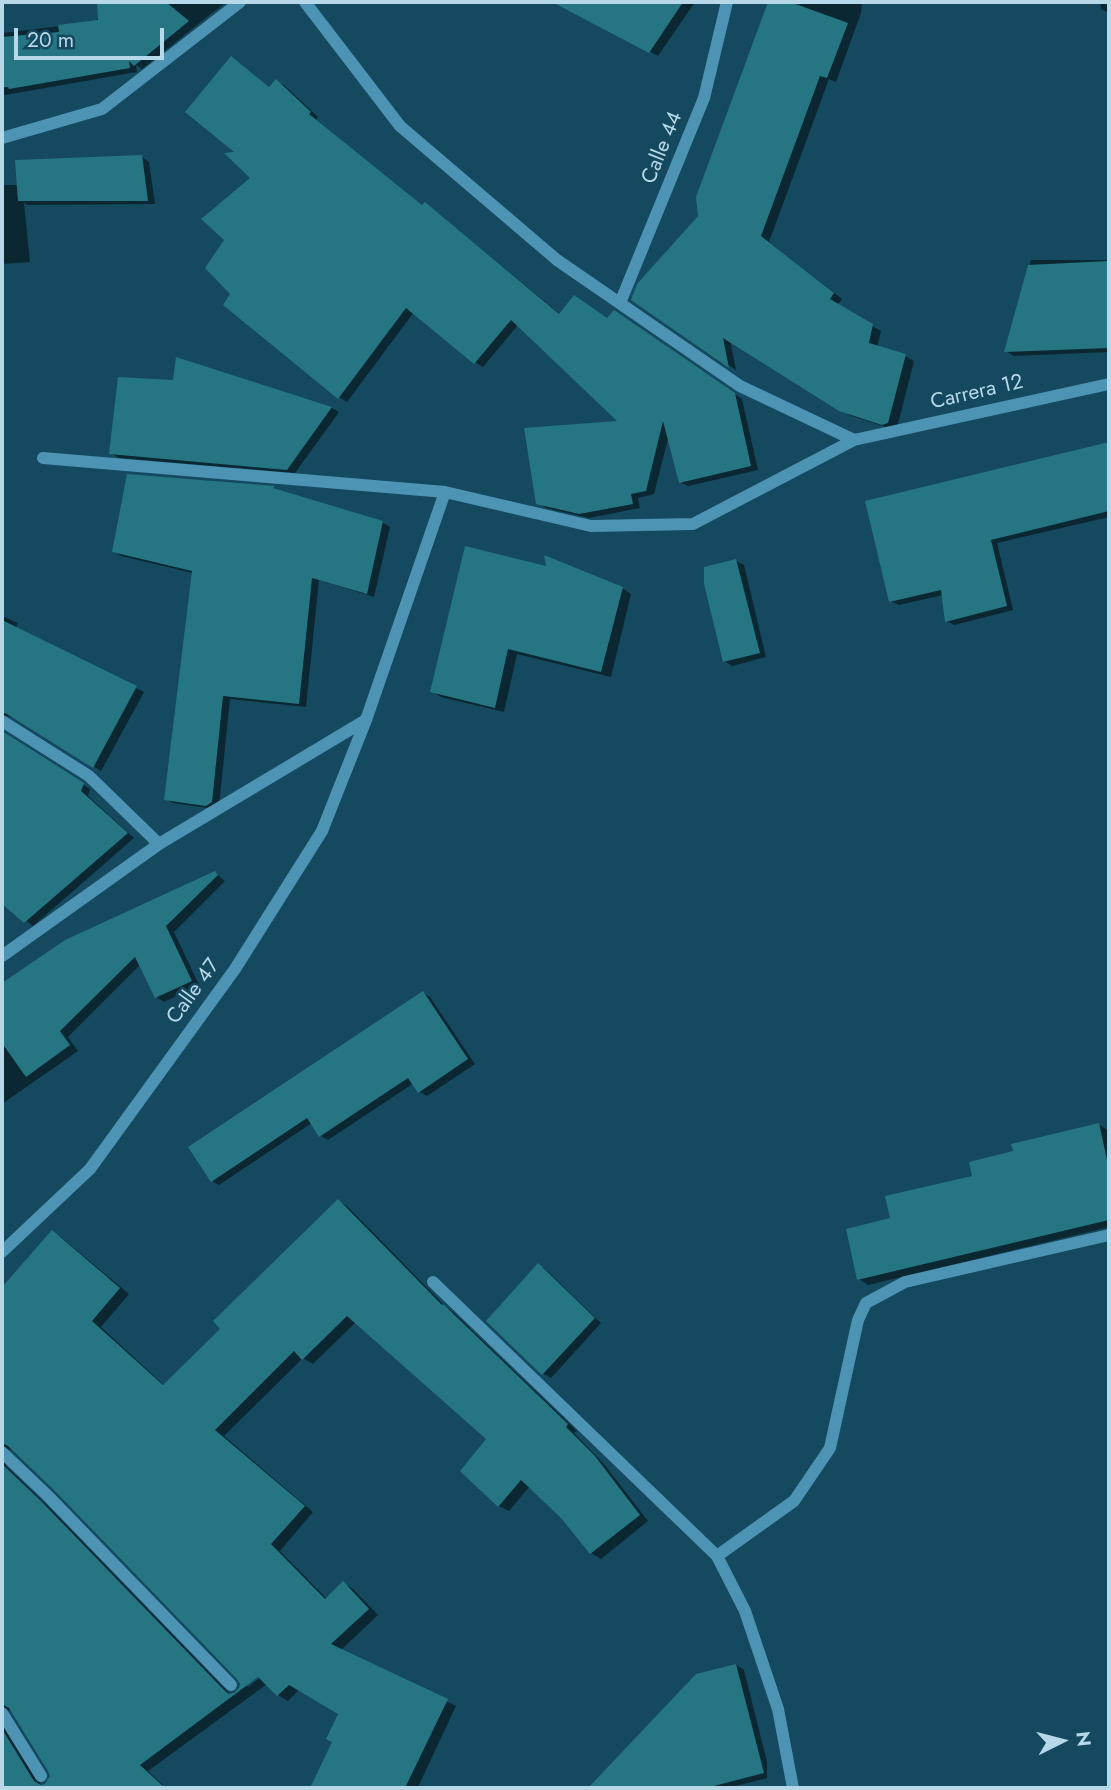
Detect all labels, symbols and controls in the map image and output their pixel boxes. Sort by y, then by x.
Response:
scale bar [18,14,168,58]
text: 20 m [27,25,74,55]
street label: Calle 44 [637,108,689,188]
street label: Carrera 12 [928,370,1026,416]
street label: Calle 47 [162,954,226,1030]
north arrow [1027,1706,1097,1776]
text: N [1069,1730,1098,1748]

